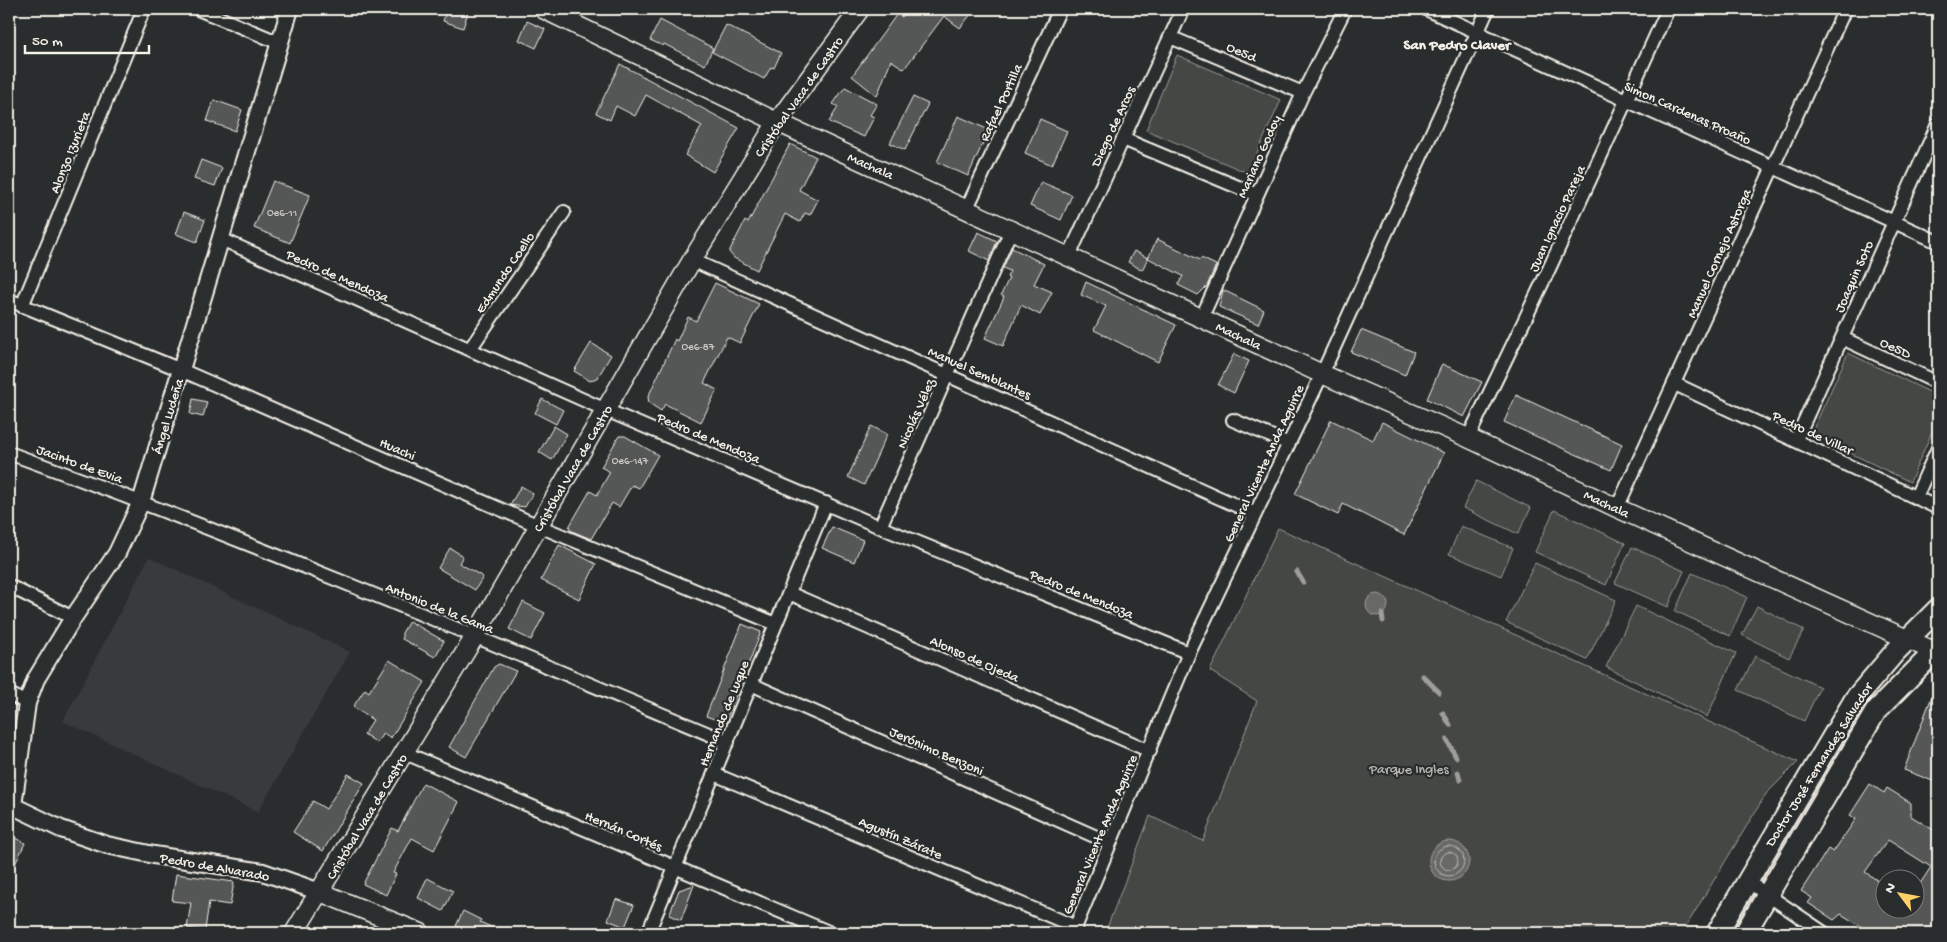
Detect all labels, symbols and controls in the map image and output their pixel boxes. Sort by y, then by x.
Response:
scale bar [25,22,149,54]
text: 50 m [32,33,63,51]
street label: Cristóbal Vaca de Castro [752,34,848,161]
district label: San Pedro Claver [1404,37,1512,55]
street label: Oe5d [1223,39,1260,68]
street label: Rafael Portilla [977,61,1028,144]
street label: Simon Cardenas Proaño [1621,79,1753,150]
street label: Diego de Arcos [1088,83,1141,171]
street label: Alonzo Izurieta [47,108,96,196]
street label: Mariano Godoy [1234,113,1286,201]
street label: Machala [844,150,897,185]
street label: Juan Ignacio Pareja [1526,162,1591,275]
street label: Manuel Cornejo Astorga [1684,186,1757,321]
house number: Oe6-11 [267,208,297,220]
street label: Edmundo Coello [473,230,540,317]
street label: Joaquin Soto [1832,238,1879,316]
street label: Pedro de Mendoza [282,247,392,308]
street label: Machala [1212,319,1265,356]
street label: Oe5D [1877,335,1914,364]
house number: Oe6-87 [681,342,715,354]
street label: Manuel Semblantes [925,344,1034,405]
street label: Ángel Ludeña [150,376,189,457]
street label: Nicolás Vélez [894,376,941,452]
street label: General Vicente Anda Aguirre [1221,382,1310,546]
street label: Cristóbal Vaca de Castro [531,403,617,536]
street label: Pedro de Villar [1768,408,1856,461]
street label: Pedro de Mendoza [653,410,763,469]
street label: Huachi [376,435,418,465]
street label: Jacinto de Evia [34,442,126,489]
house number: Oe6-147 [612,456,649,468]
street label: Machala [1580,487,1633,524]
street label: Pedro de Mendoza [1026,566,1137,624]
street label: Antonio de la Gama [382,580,497,639]
street label: Alonso de Ojeda [927,633,1022,688]
street label: Hernando de Luque [696,658,755,769]
street label: Doctor José Fernandez Salvador [1762,679,1878,851]
street label: Jerónimo Benzoni [886,724,986,781]
street label: Cristóbal Vaca de Castro [324,751,412,883]
street label: General Vicente Anda Aguirre [1060,752,1143,917]
park label: Parque Ingles [1368,762,1450,779]
street label: Hernán Cortés [582,808,665,857]
street label: Agustín Zárate [856,814,945,865]
street label: Pedro de Alvarado [157,850,271,886]
north arrow [1874,870,1924,920]
text: N [1881,880,1901,897]

